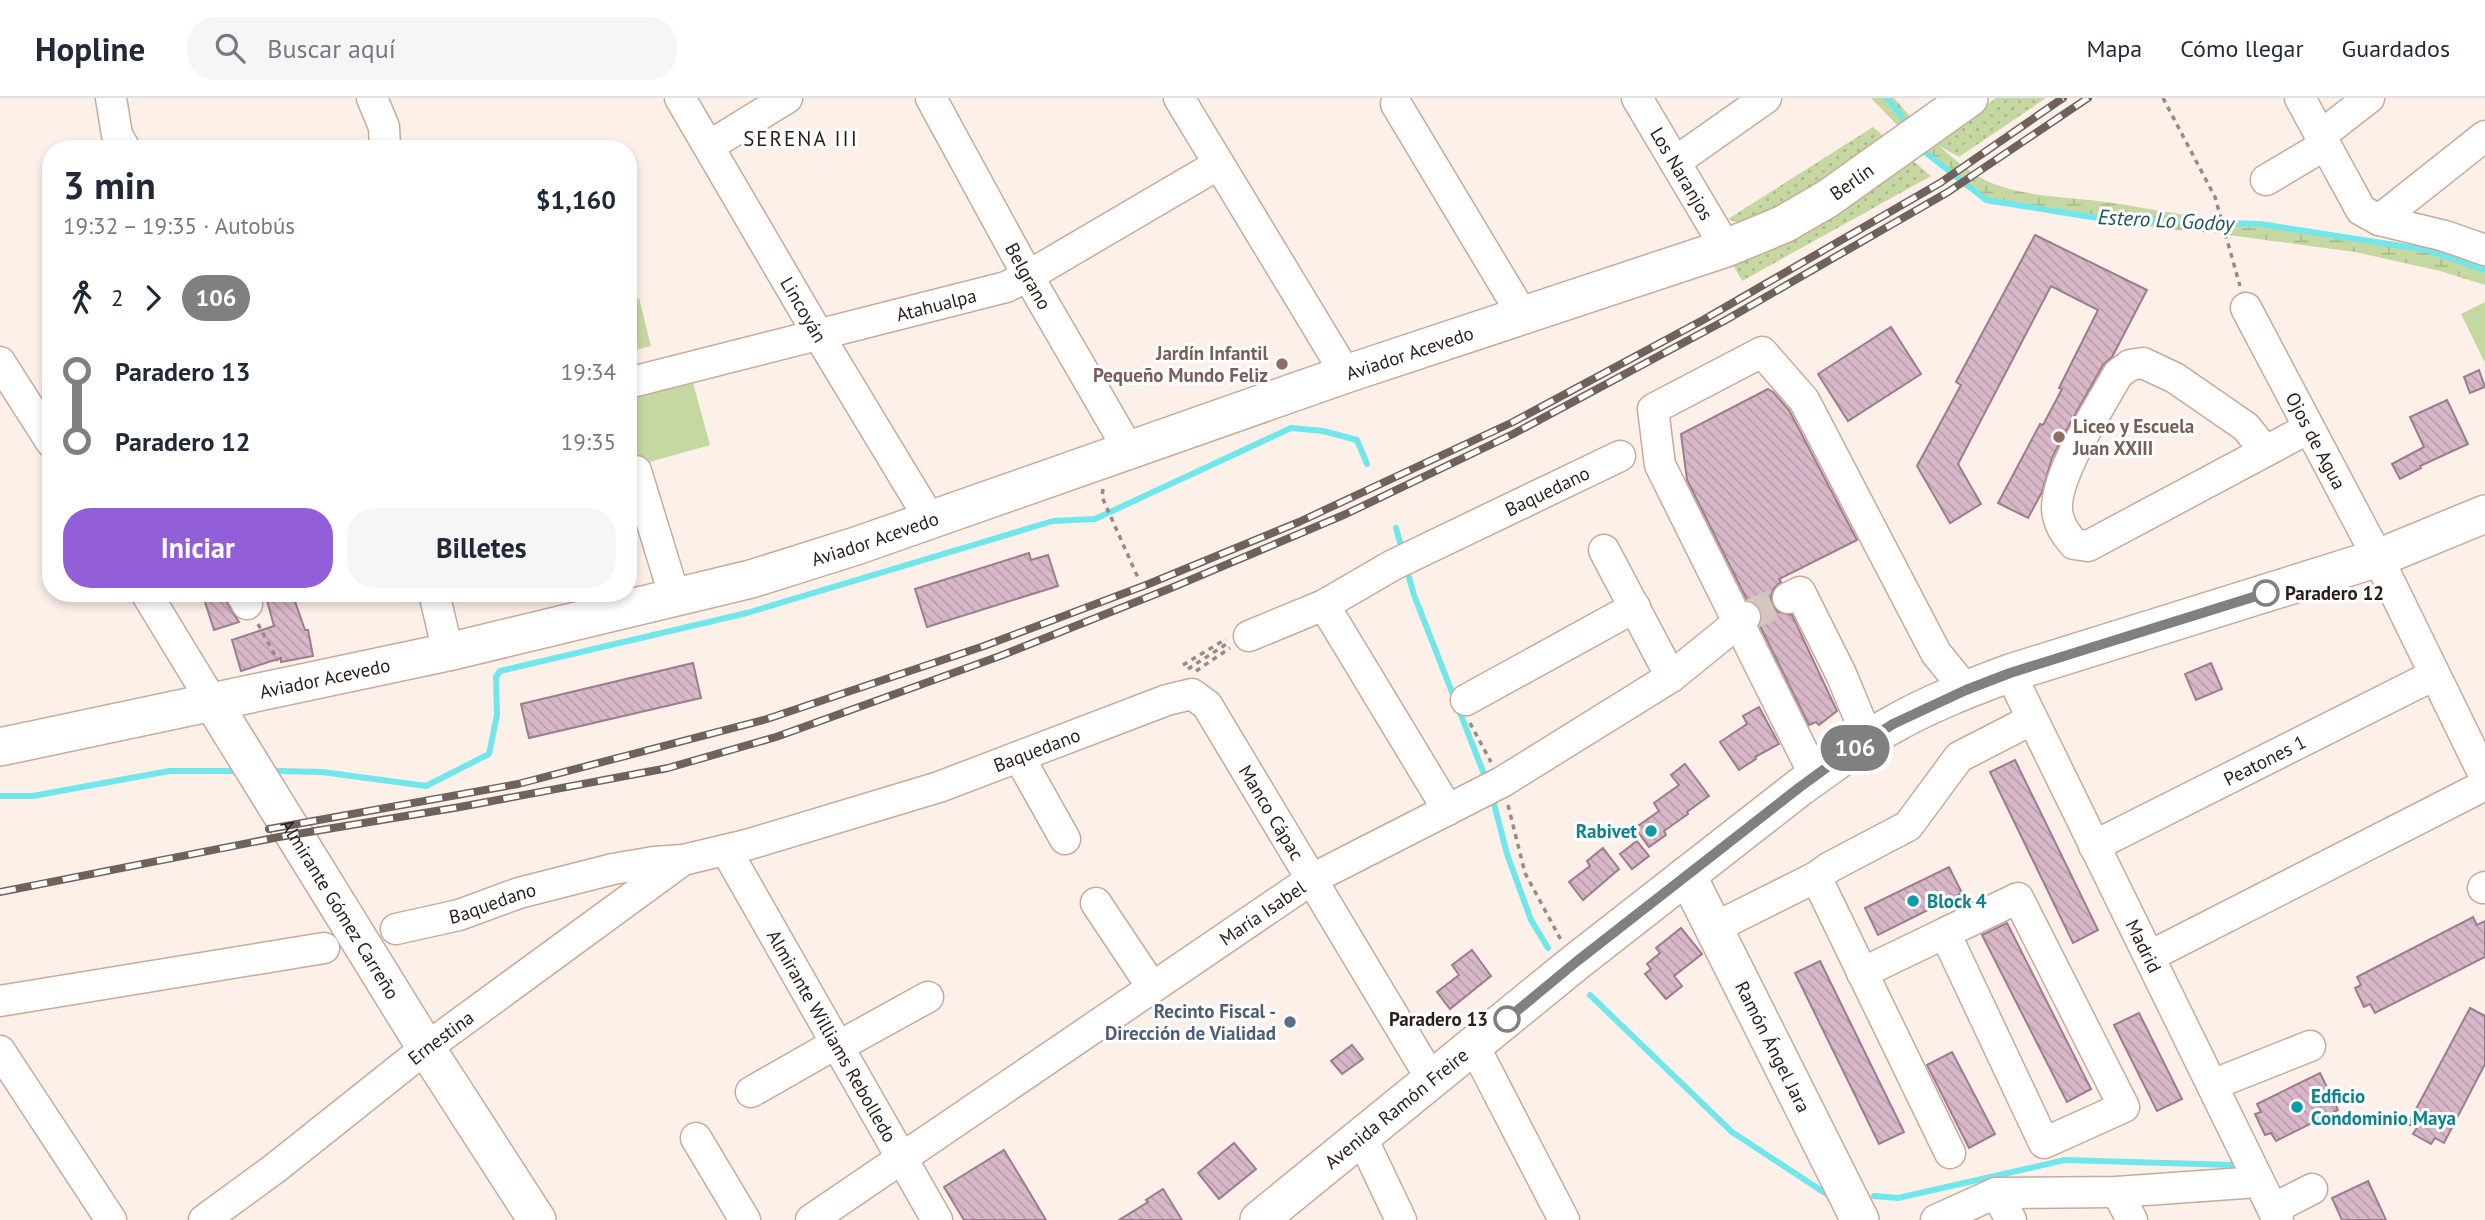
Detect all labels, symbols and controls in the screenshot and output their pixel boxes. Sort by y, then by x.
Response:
search box [187,17,677,80]
text: Hopline [35,27,145,70]
icon: search [211,29,249,67]
text: Buscar aquí [267,32,396,65]
text: Mapa [2086,33,2142,64]
text: Cómo llegar [2180,33,2304,64]
text: Guardados [2342,33,2450,64]
street label: Los Naranjos [1645,123,1719,224]
district label: SERENA III [743,125,859,152]
street label: Berlín [1825,158,1878,205]
text: 3 min [63,160,156,209]
text: $1,160 [536,183,616,216]
water label: Estero Lo Godoy [2097,203,2237,237]
text: 19:32 – 19:35 · Autobús [63,211,295,240]
street label: Belgrano [1000,238,1057,314]
street label: Lincoyán [775,272,832,347]
icon: walk [63,279,101,317]
icon: forward [134,279,172,317]
text: 106 [196,282,236,313]
text: 2 [111,283,124,312]
street label: Atahualpa [893,283,979,326]
street label: Aviador Acevedo [1343,321,1476,385]
place label: Jardín Infantil Pequeño Mundo Feliz [1093,341,1268,387]
text: Paradero 13 [115,355,250,388]
marker: Jardín Infantil Pequeño Mundo Feliz [1274,356,1290,372]
text: 19:34 [561,357,616,386]
street label: Ojos de Agua [2281,388,2352,493]
place label: Liceo y Escuela Juan XXIII [2072,414,2194,460]
text: Paradero 12 [115,425,250,458]
text: 19:35 [561,427,616,456]
marker: Liceo y Escuela Juan XXIII [2051,429,2067,445]
street label: Baquedano [1501,460,1593,521]
street label: Aviador Acevedo [808,506,942,571]
button: Iniciar [63,508,333,588]
button: Billetes [347,508,616,588]
marker: Paradero 12 [2253,580,2279,606]
place label: Paradero 12 [2285,581,2384,605]
street label: Aviador Acevedo [257,653,392,704]
street label: Baquedano [990,722,1083,777]
line badge: 106 [1815,725,1895,771]
street label: Peatones 1 [2220,729,2310,791]
text: 106 [1835,732,1875,763]
street label: Manco Cápac [1234,760,1309,864]
street label: Almirante Gómez Carreño [275,814,405,1003]
place label: Rabivet [1576,819,1637,843]
marker: Rabivet [1643,823,1659,839]
street label: María Isabel [1215,875,1310,951]
street label: Baquedano [447,877,538,929]
place label: Block 4 [1927,889,1987,913]
marker: Block 4 [1905,893,1921,909]
street label: Madrid [2121,915,2167,977]
street label: Almirante Williams Rebolledo [762,925,902,1146]
street label: Ramón Ángel Jara [1730,977,1816,1116]
place label: Recinto Fiscal - Dirección de Vialidad [1105,999,1276,1045]
street label: Ernestina [403,1005,478,1070]
marker: Paradero 13 [1494,1006,1520,1032]
place label: Paradero 13 [1389,1007,1488,1031]
marker: Recinto Fiscal - Dirección de Vialidad [1282,1014,1298,1030]
street label: Avenida Ramón Freire [1320,1043,1473,1174]
place label: Edficio Condominio Maya [2311,1084,2456,1130]
marker: Edficio Condominio Maya [2289,1099,2305,1115]

